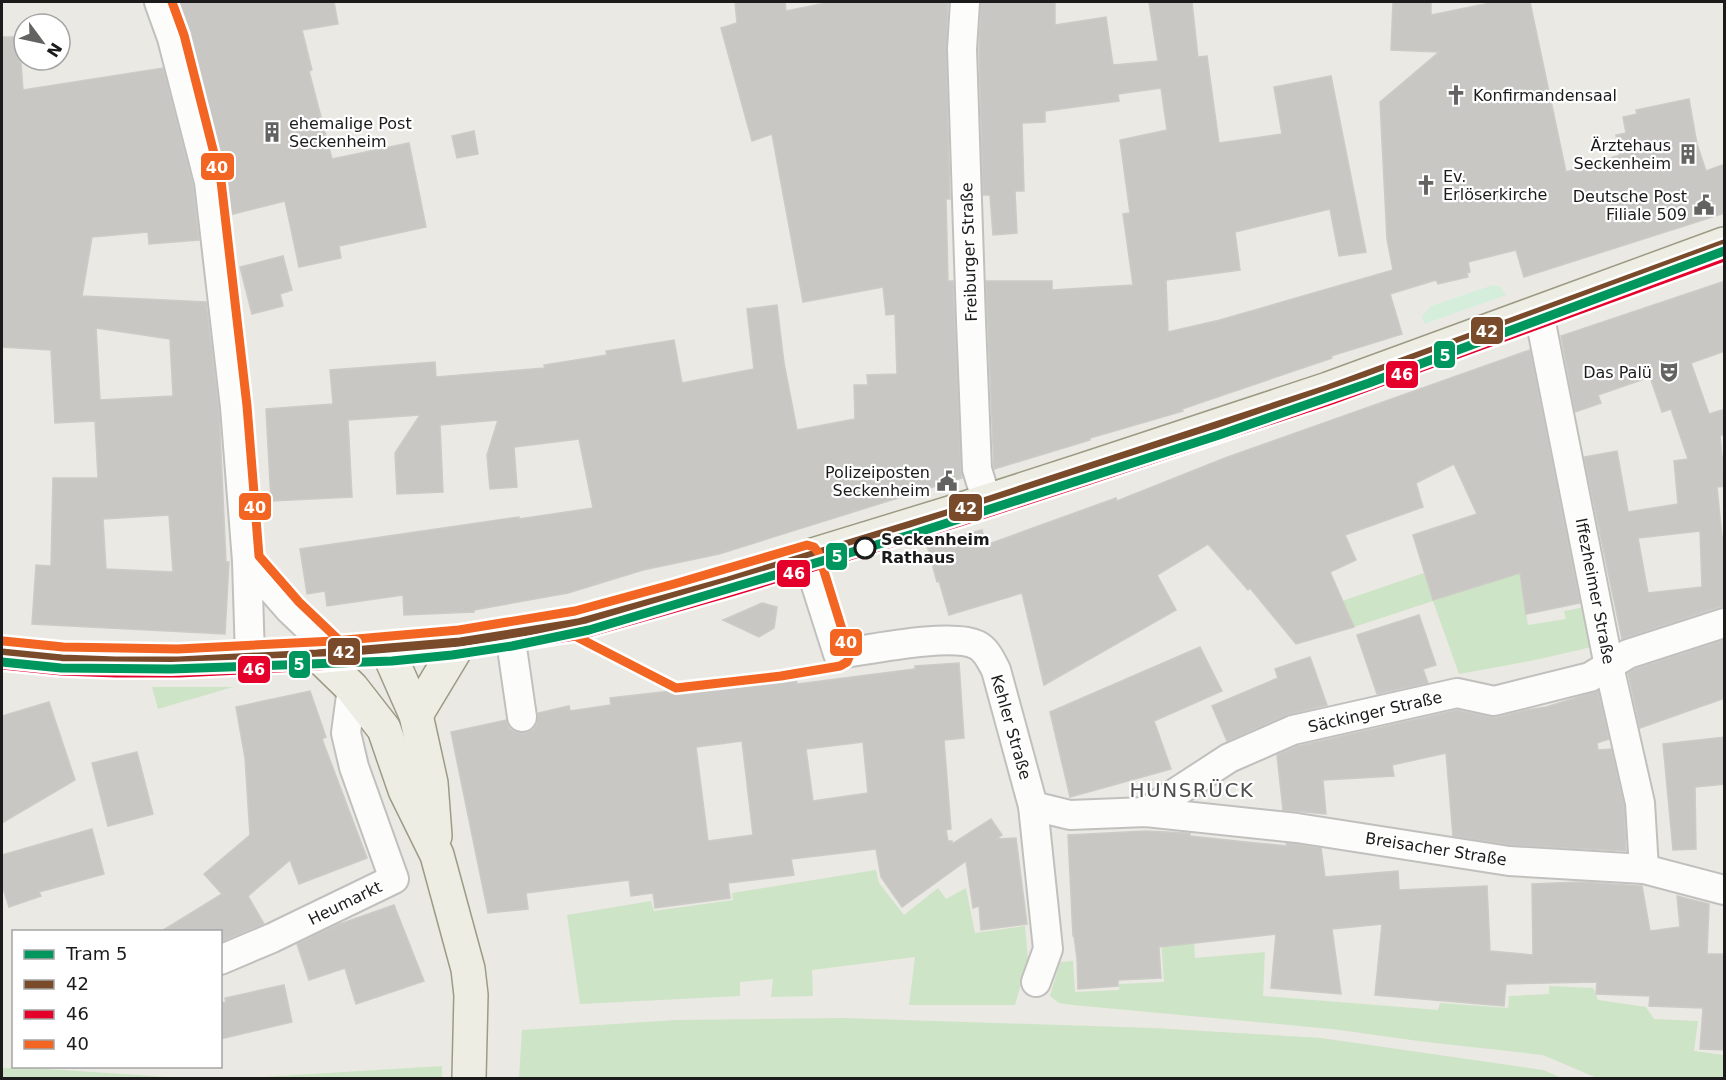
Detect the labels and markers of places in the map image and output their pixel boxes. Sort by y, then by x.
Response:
church icon: Konfirmandensaal [1444,83,1468,107]
place label: Konfirmandensaal [1473,86,1617,105]
place label: ehemalige Post Seckenheim [289,114,412,151]
building icon: ehemalige Post Seckenheim [260,120,284,144]
place label: Ärztehaus Seckenheim [1574,136,1671,173]
building icon: Ärztehaus Seckenheim [1676,142,1700,166]
place label: Ev. Erlöserkirche [1443,167,1547,204]
church icon: Ev. Erlöserkirche [1414,173,1438,197]
place label: Deutsche Post Filiale 509 [1573,187,1687,224]
public building icon: Deutsche Post Filiale 509 [1692,193,1716,217]
theatre icon: Das Palü [1657,360,1681,384]
place label: Das Palü [1583,363,1652,382]
place label: Polizeiposten Seckenheim [825,463,930,500]
public building icon: Polizeiposten Seckenheim [935,469,959,493]
place label: Seckenheim Rathaus [881,530,990,567]
marker: Seckenheim Rathaus [854,537,876,559]

